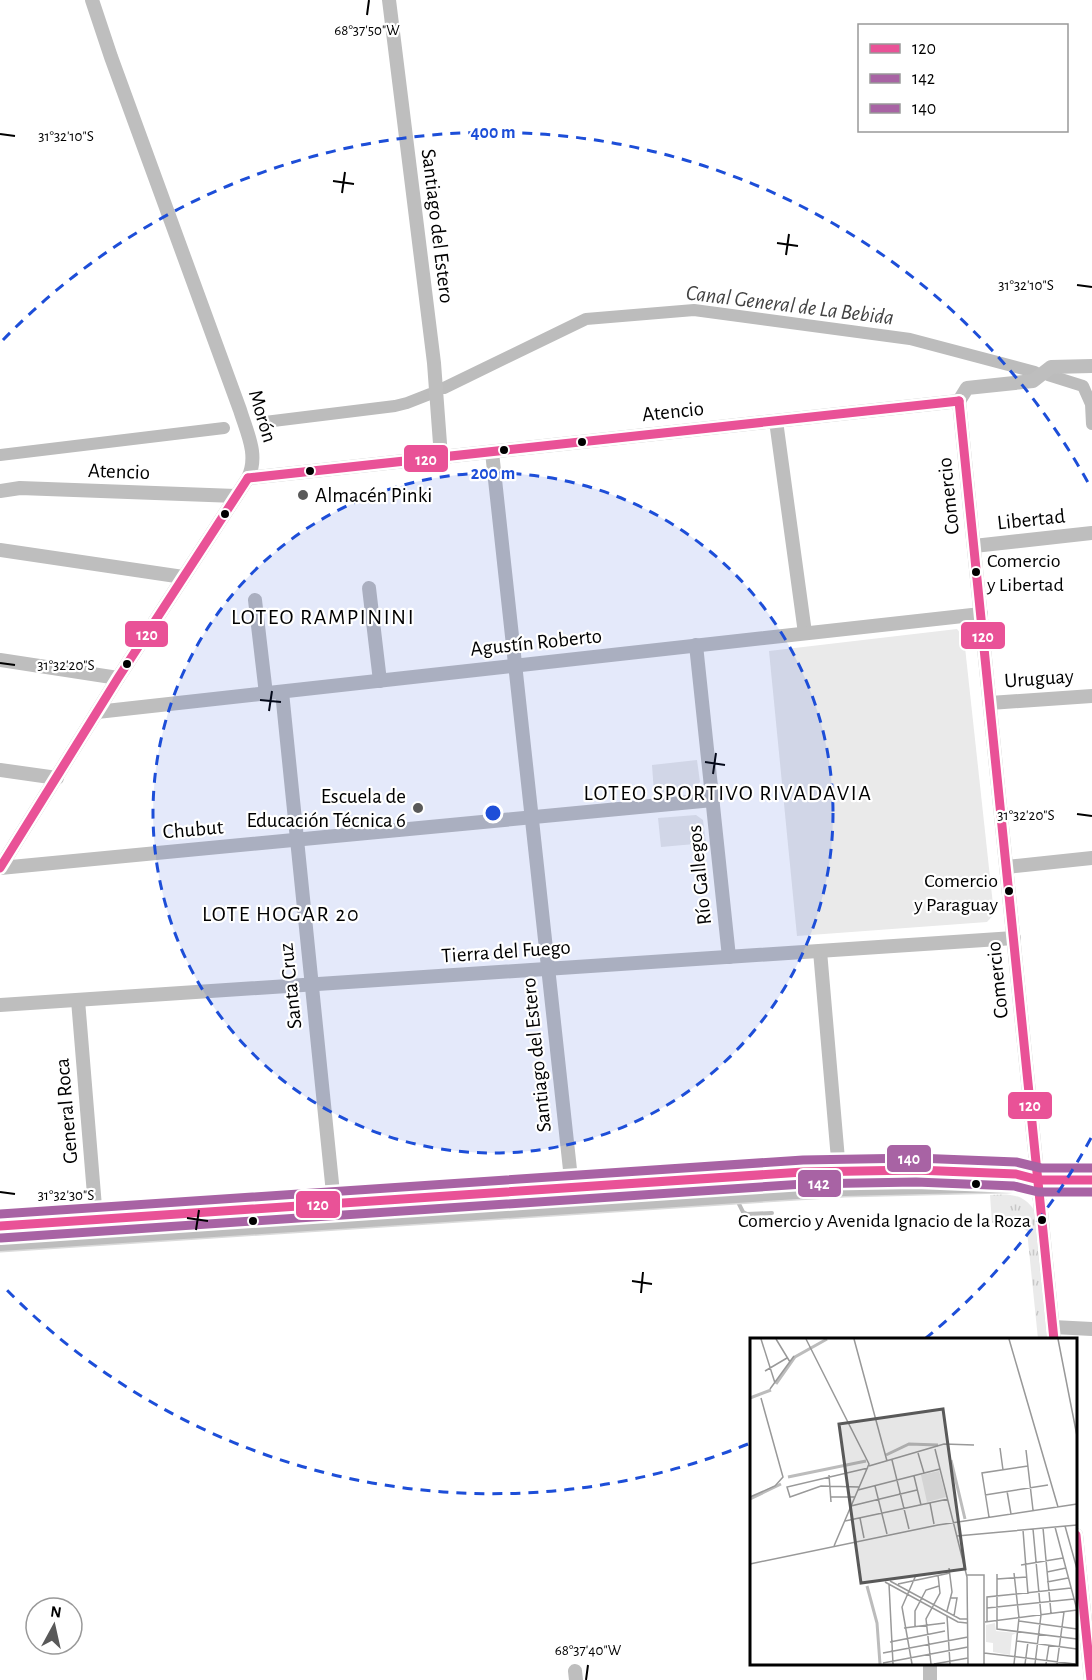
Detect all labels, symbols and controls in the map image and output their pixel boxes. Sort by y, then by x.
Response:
text: 68°37'50"W [334,23,400,38]
legend [858,24,1068,132]
text: 120 [912,40,936,58]
text: 142 [912,70,935,88]
text: 140 [912,100,936,118]
text: 400 m [470,124,516,142]
text: 31°32'10"S [38,129,94,144]
street label: Santiago del Estero [418,148,457,305]
text: 31°32'10"S [998,278,1054,293]
water label: Canal General de La Bebida [685,281,895,329]
street label: Morón [245,387,280,445]
street label: Atencio [641,398,705,425]
unlabelled marker [576,436,588,448]
line badge: 120 [403,444,449,473]
unlabelled marker [498,444,510,456]
text: 120 [415,452,437,468]
street label: Comercio [934,456,963,535]
street label: Atencio [88,460,150,483]
unlabelled marker [304,465,316,477]
text: 200 m [471,465,515,483]
place label: Almacén Pinki [315,485,432,506]
marker: Almacén Pinki [296,488,310,502]
street label: Libertad [996,505,1066,534]
unlabelled marker [219,508,231,520]
place label: Comercio y Libertad [986,551,1064,595]
marker: Comercio y Libertad [970,566,982,578]
district label: LOTEO RAMPININI [231,606,415,628]
line badge: 120 [124,620,169,648]
line badge: 120 [960,621,1006,650]
street label: Agustín Roberto [469,625,603,660]
text: 120 [136,627,158,643]
text: 120 [972,629,994,645]
text: 31°32'20"S [37,658,95,673]
unlabelled marker [121,658,133,670]
street label: Uruguay [1004,666,1074,691]
district label: LOTEO SPORTIVO RIVADAVIA [584,782,872,804]
place label: Escuela de Educación Técnica 6 [246,786,406,831]
marker: Escuela de Educación Técnica 6 [411,801,425,815]
centre of rings [483,803,503,823]
text: 31°32'20"S [997,808,1055,823]
street label: Chubut [162,816,225,843]
street label: Río Gallegos [684,824,715,926]
place label: Comercio y Paraguay [913,871,998,915]
marker: Comercio y Paraguay [1003,885,1015,897]
district label: LOTE HOGAR 20 [202,903,360,925]
street label: Tierra del Fuego [441,937,571,966]
street label: Comercio [983,940,1012,1019]
street label: Santa Cruz [276,942,305,1030]
street label: Santiago del Estero [518,976,555,1133]
street label: General Roca [51,1057,82,1165]
line badge: 120 [1007,1091,1053,1120]
text: 120 [1019,1098,1041,1114]
line badge: 140 [886,1144,932,1173]
text: 140 [898,1151,920,1167]
line badge: 142 [797,1169,842,1198]
text: 142 [808,1176,830,1192]
unlabelled marker [970,1178,982,1190]
text: 31°32'30"S [38,1188,94,1203]
line badge: 120 [295,1190,341,1219]
text: 120 [307,1197,329,1213]
place label: Comercio y Avenida Ignacio de la Roza [738,1211,1031,1231]
marker: Comercio y Avenida Ignacio de la Roza [1036,1214,1048,1226]
unlabelled marker [247,1215,259,1227]
inset map [750,1338,1077,1665]
north arrow [24,1596,84,1656]
text: N [49,1603,63,1621]
text: 68°37'40"W [555,1643,622,1658]

